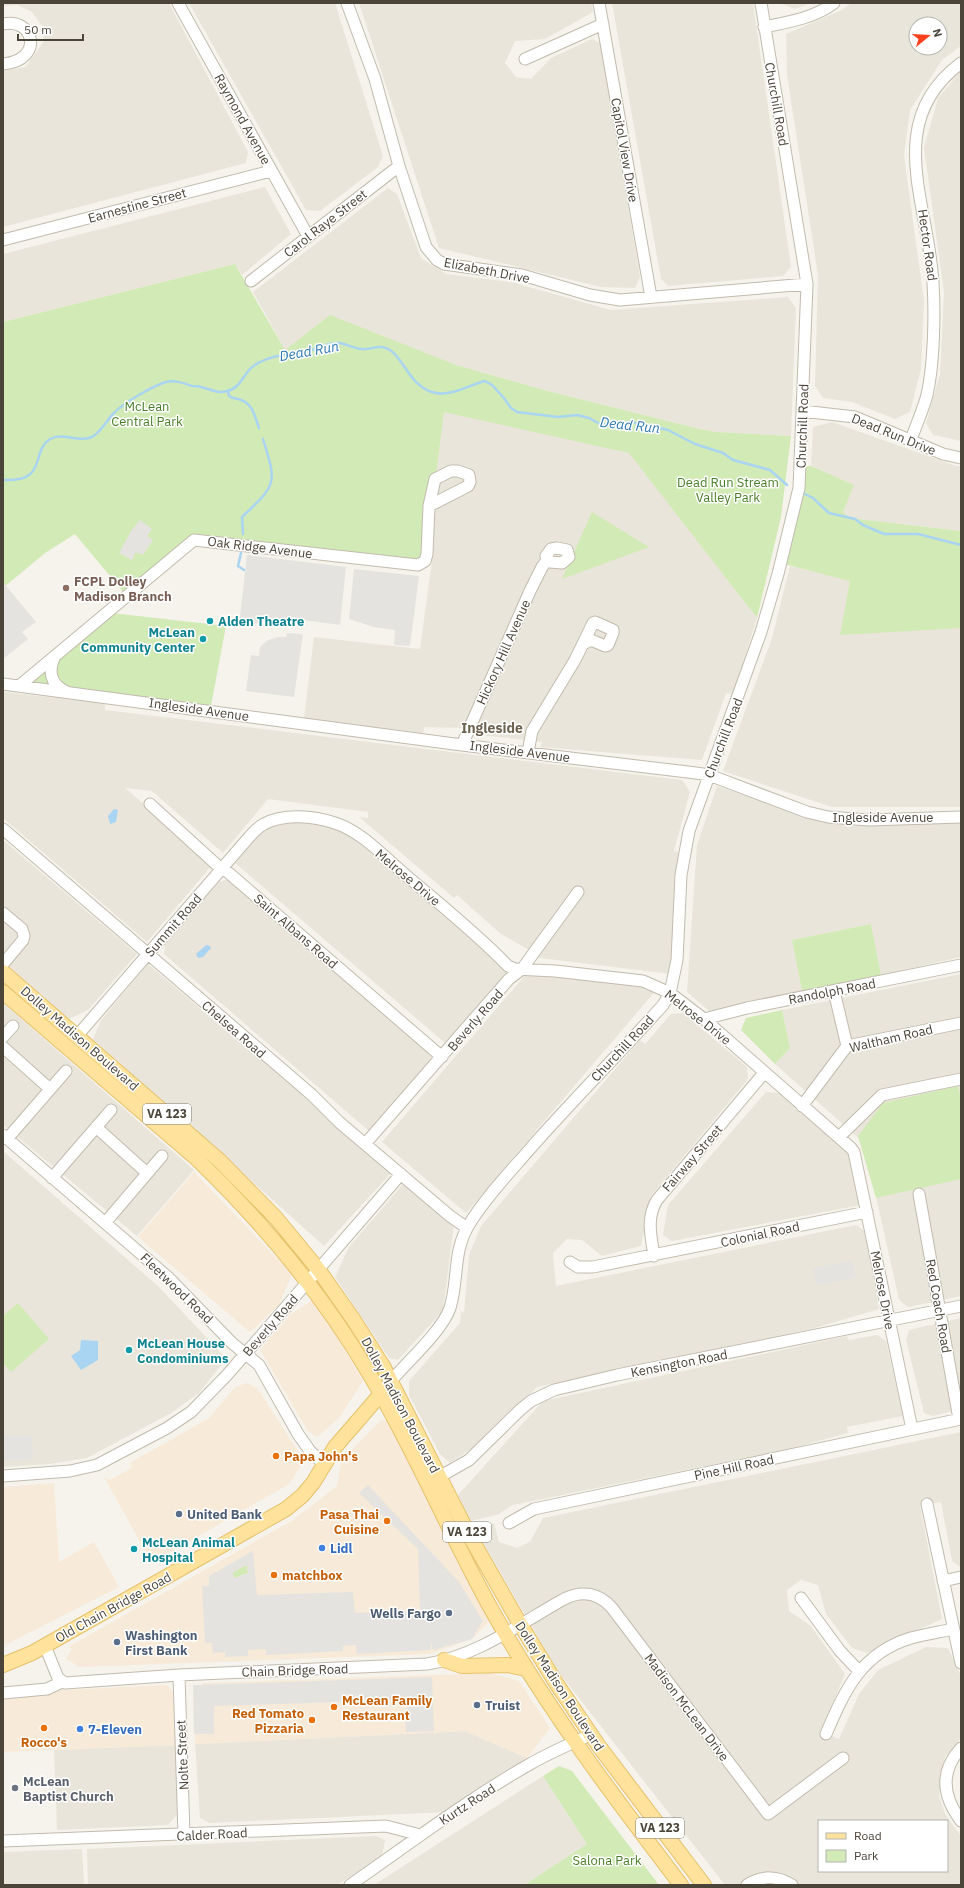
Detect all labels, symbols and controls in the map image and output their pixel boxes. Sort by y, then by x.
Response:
scale bar [18,16,83,42]
north arrow [908,16,948,56]
text: 50 m [24,22,52,37]
text: N [930,27,945,39]
street label: Churchill Road [761,61,792,147]
street label: Raymond Avenue [211,71,275,168]
street label: Capitol View Drive [607,97,642,204]
street label: Earnestine Street [86,184,188,227]
street label: Carol Raye Street [280,186,370,261]
street label: Hector Road [914,208,941,282]
street label: Elizabeth Drive [442,254,531,287]
water label: Dead Run [278,337,340,365]
street label: Churchill Road [793,383,812,469]
park label: McLean Central Park [111,398,183,430]
street label: Dead Run Drive [849,410,939,459]
water label: Dead Run [599,413,661,437]
park label: Dead Run Stream Valley Park [677,474,779,506]
street label: Oak Ridge Avenue [207,533,313,562]
place label: FCPL Dolley Madison Branch [74,573,172,605]
marker: FCPL Dolley Madison Branch [61,583,71,593]
street label: Hickory Hill Avenue [473,597,534,707]
place label: Alden Theatre [218,613,304,630]
marker: Alden Theatre [205,616,215,626]
place label: McLean Community Center [81,624,195,656]
marker: McLean Community Center [198,634,208,644]
street label: Ingleside Avenue [148,694,250,725]
street label: Churchill Road [700,696,747,781]
district label: Ingleside [461,719,523,737]
street label: Ingleside Avenue [469,737,571,766]
street label: Ingleside Avenue [833,809,933,826]
street label: Melrose Drive [372,845,444,910]
street label: Summit Road [141,890,206,960]
street label: Saint Albans Road [250,890,341,972]
street label: Randolph Road [787,975,877,1008]
street label: Dolley Madison Boulevard [17,982,142,1094]
street label: Beverly Road [444,986,507,1055]
street label: Melrose Drive [661,986,734,1049]
street label: Chelsea Road [198,997,269,1062]
street label: Churchill Road [587,1012,657,1085]
street label: Waltham Road [848,1021,934,1056]
road number: VA 123 [143,1104,191,1124]
street label: Fairway Street [658,1121,726,1196]
street label: Colonial Road [719,1218,801,1251]
street label: Fleetwood Road [137,1249,217,1327]
street label: Melrose Drive [867,1249,898,1331]
street label: Red Coach Road [922,1258,955,1354]
street label: Beverly Road [239,1291,302,1360]
place label: McLean House Condominiums [137,1335,229,1367]
street label: Dolley Madison Boulevard [358,1335,444,1476]
marker: McLean House Condominiums [124,1345,134,1355]
street label: Kensington Road [629,1346,729,1381]
place label: Papa John's [284,1448,358,1465]
marker: Papa John's [271,1451,281,1461]
street label: Pine Hill Road [693,1451,776,1484]
place label: United Bank [187,1506,263,1523]
place label: Pasa Thai Cuisine [320,1506,379,1538]
marker: United Bank [174,1509,184,1519]
marker: Pasa Thai Cuisine [382,1516,392,1526]
road number: VA 123 [443,1522,491,1542]
place label: McLean Animal Hospital [142,1534,235,1566]
place label: Lidl [330,1540,353,1557]
marker: Lidl [317,1543,327,1553]
marker: McLean Animal Hospital [129,1544,139,1554]
place label: matchbox [282,1567,343,1584]
street label: Old Chain Bridge Road [52,1568,174,1646]
marker: matchbox [269,1570,279,1580]
place label: Wells Fargo [370,1605,441,1622]
marker: Wells Fargo [444,1608,454,1618]
street label: Dolley Madison Boulevard [511,1618,608,1754]
place label: Washington First Bank [125,1627,198,1659]
marker: Washington First Bank [112,1637,122,1647]
street label: Madison McLean Drive [641,1650,733,1765]
street label: Chain Bridge Road [241,1660,349,1681]
place label: McLean Family Restaurant [342,1692,432,1724]
place label: Truist [485,1697,520,1714]
marker: Truist [472,1700,482,1710]
marker: McLean Family Restaurant [329,1702,339,1712]
place label: Red Tomato Pizzaria [232,1705,304,1737]
marker: Red Tomato Pizzaria [307,1715,317,1725]
street label: Nolte Street [172,1719,193,1791]
place label: 7-Eleven [88,1721,142,1738]
marker: Rocco's [39,1723,49,1733]
marker: 7-Eleven [75,1724,85,1734]
place label: Rocco's [21,1734,68,1751]
place label: McLean Baptist Church [23,1773,114,1805]
street label: Kurtz Road [436,1780,499,1829]
marker: McLean Baptist Church [10,1783,20,1793]
road number: VA 123 [636,1818,684,1838]
legend [818,1820,948,1872]
street label: Calder Road [176,1824,248,1845]
text: Road [854,1828,882,1843]
text: Park [854,1848,879,1863]
park label: Salona Park [572,1852,642,1869]

